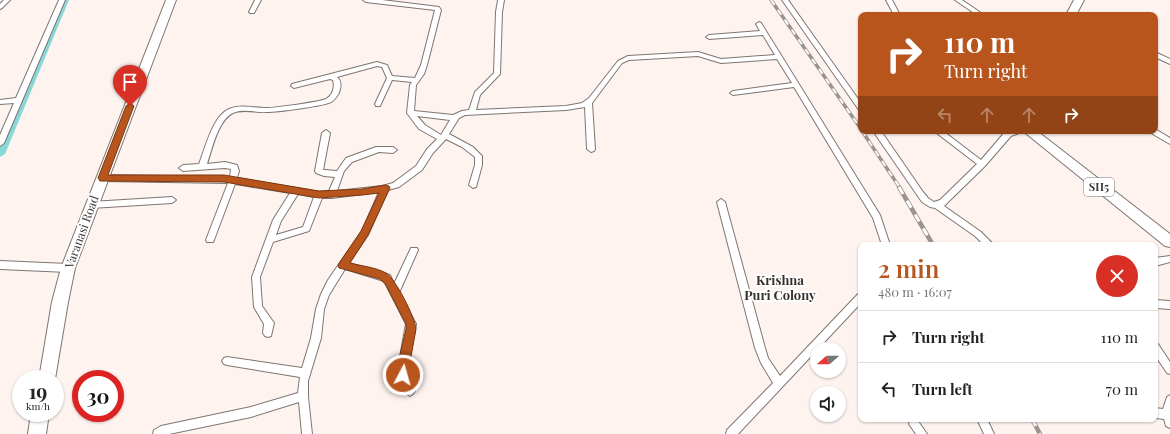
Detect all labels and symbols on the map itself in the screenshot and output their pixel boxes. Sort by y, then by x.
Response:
pin [113,65,147,106]
road number: SH5 [1084,178,1114,196]
street label: Varanasi Road [60,193,102,271]
district label: Krishna Puri Colony [744,271,816,303]
north arrow [810,342,846,378]
position arrow [382,354,424,396]
speed limit sign: 30 [72,370,124,422]

